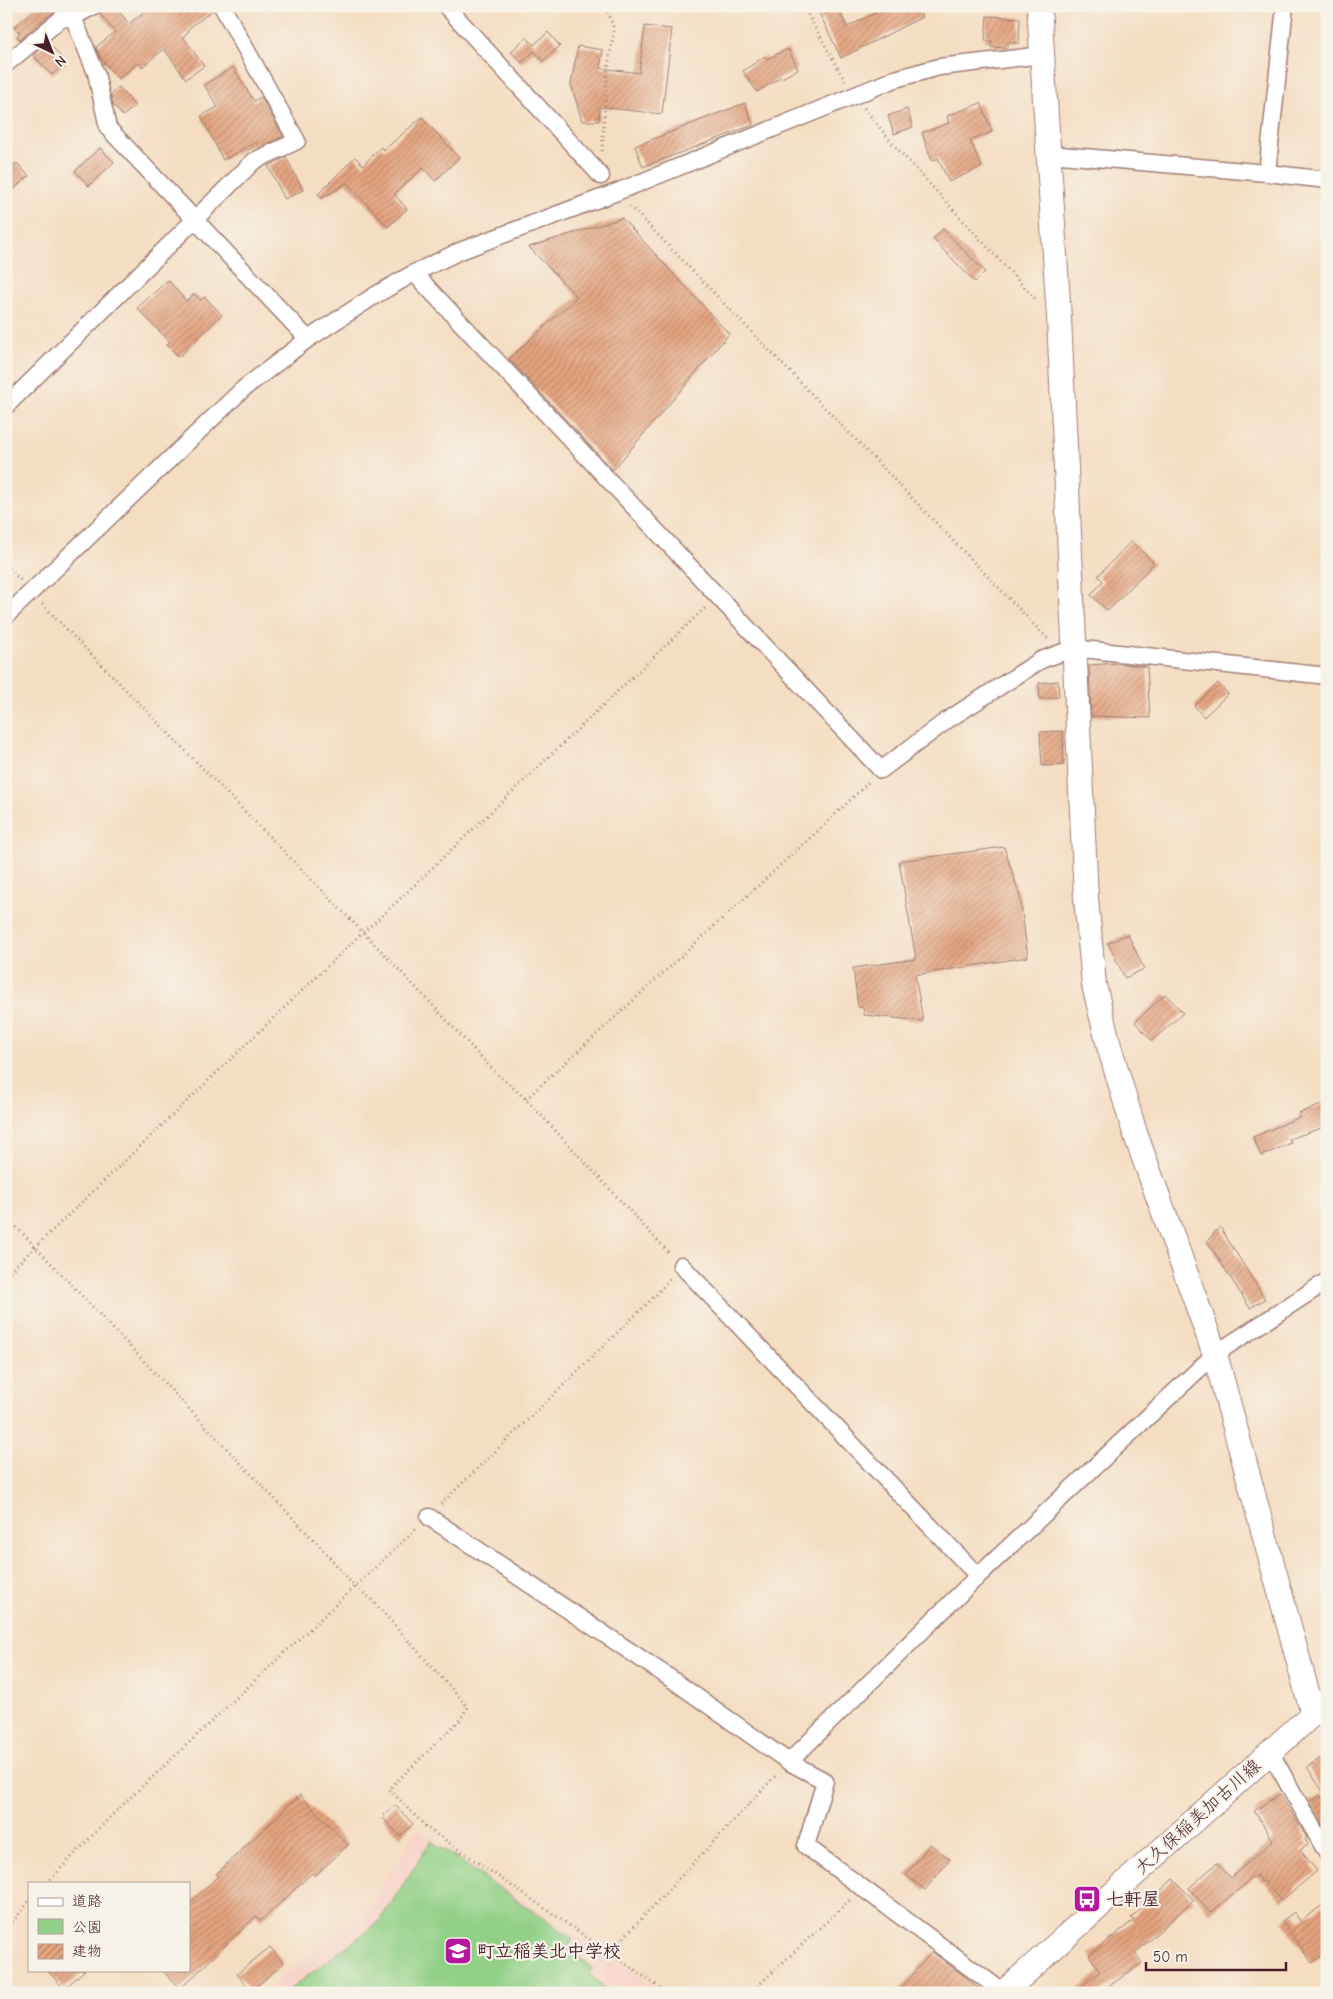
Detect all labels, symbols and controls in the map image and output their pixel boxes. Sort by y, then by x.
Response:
north arrow [28,28,78,78]
text: N [51,52,70,70]
street label: 大久保稲美加古川線 [1131,1755,1265,1879]
legend [28,1882,190,1972]
bus stop icon: 七軒屋 [1072,1884,1102,1914]
place label: 七軒屋 [1106,1889,1160,1910]
text: 道路 [72,1892,102,1910]
text: 公園 [72,1918,102,1936]
school or university icon: 町立稲美北中学校 [443,1936,473,1966]
scale bar [1146,1939,1286,1971]
place label: 町立稲美北中学校 [477,1941,621,1962]
text: 建物 [72,1942,102,1960]
text: 50 m [1153,1948,1188,1966]

